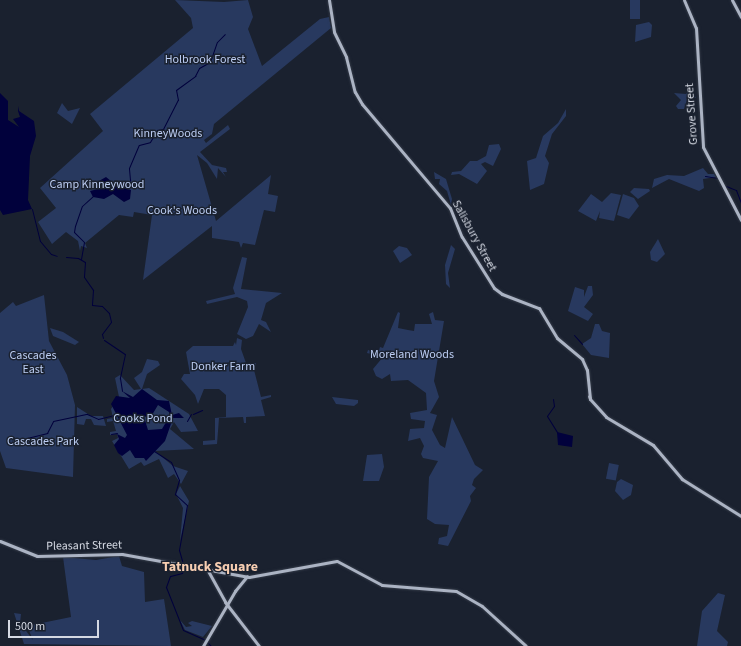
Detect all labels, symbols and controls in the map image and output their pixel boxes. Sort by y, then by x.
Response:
park label: Holbrook Forest [165,53,245,67]
street label: Grove Street [683,83,701,145]
park label: KinneyWoods [134,127,202,141]
park label: Camp Kinneywood [50,178,144,192]
street label: Salisbury Street [449,198,499,274]
park label: Cook's Woods [147,204,217,218]
park label: Moreland Woods [370,348,454,362]
park label: Cascades East [10,349,56,377]
park label: Donker Farm [191,360,255,374]
park label: Cooks Pond [113,412,173,426]
park label: Cascades Park [7,435,79,449]
street label: Pleasant Street [46,538,122,554]
district label: Tatnuck Square [162,559,258,575]
scale bar [10,612,101,638]
text: 500 m [15,618,45,635]

